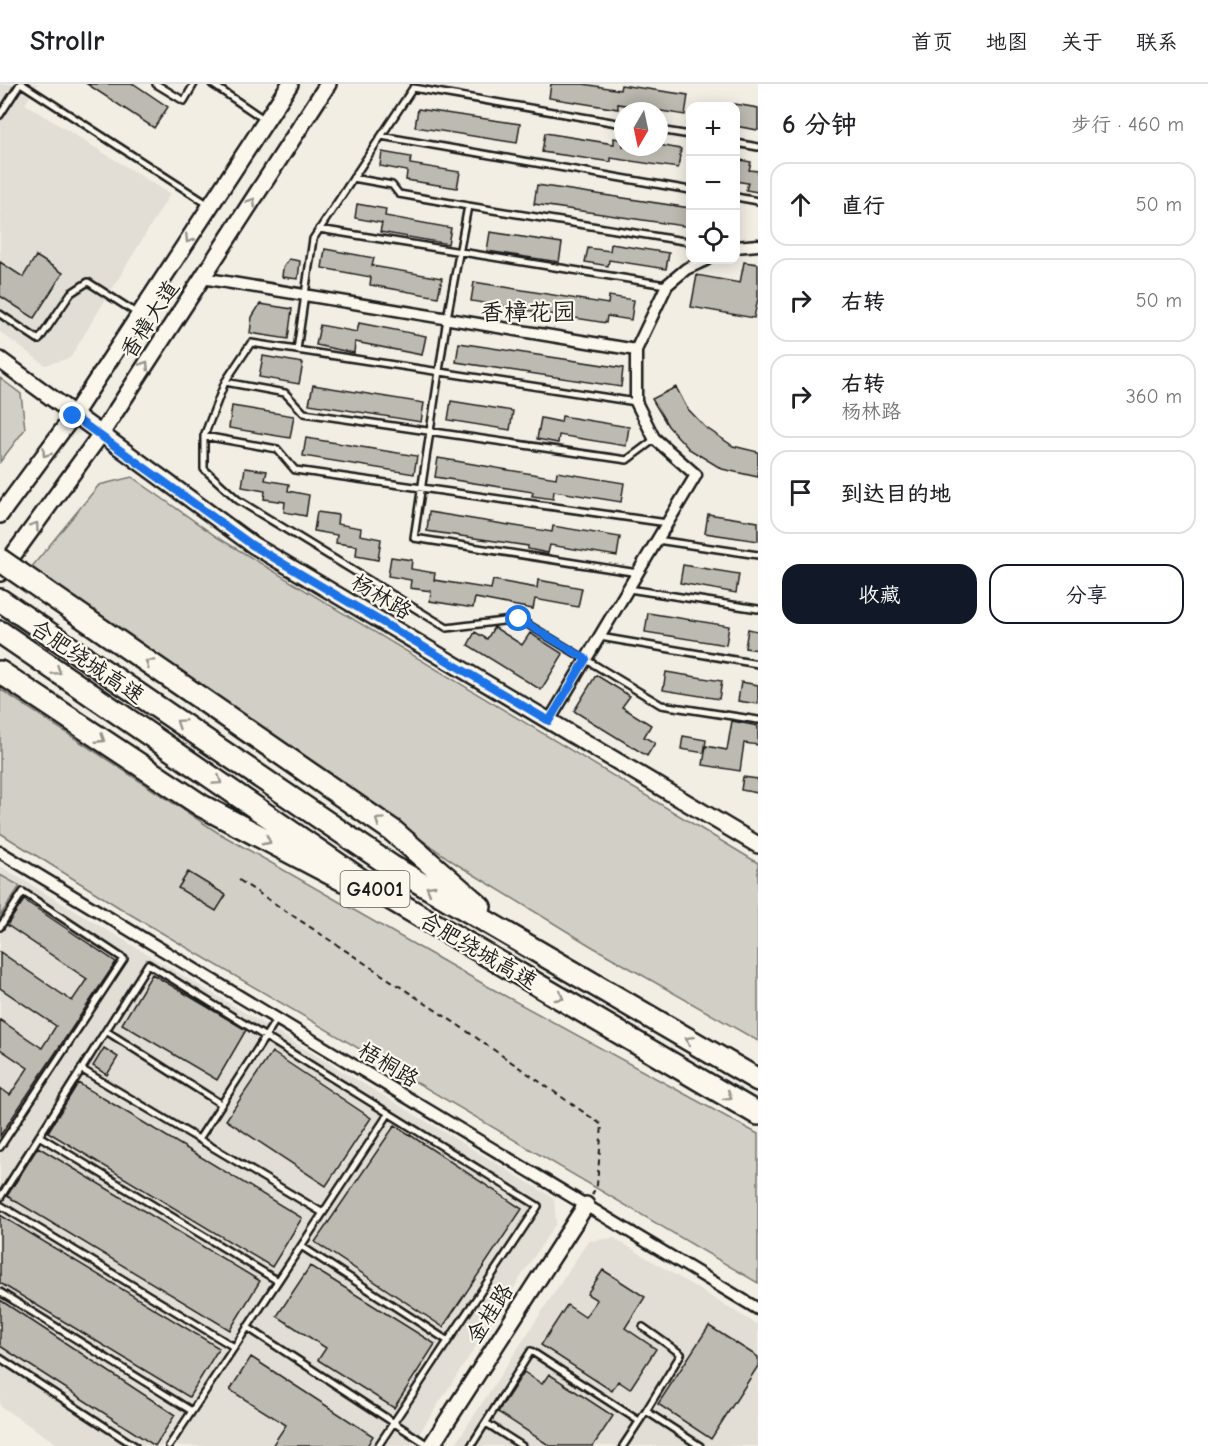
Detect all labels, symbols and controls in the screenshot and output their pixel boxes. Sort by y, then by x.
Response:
text: Strollr [30,25,104,57]
text: 首页 [911,30,953,54]
text: 地图 [986,30,1028,54]
text: 关于 [1061,30,1103,54]
text: 联系 [1136,30,1178,54]
north arrow [614,102,668,156]
map controls [686,102,740,264]
button: + [686,102,740,156]
text: 6 分钟 [782,110,857,140]
text: 步行 · 460 m [1071,113,1184,136]
button: − [686,156,740,210]
icon: ahead [784,188,817,221]
text: 直行 [841,193,885,219]
text: 50 m [1136,193,1182,216]
one-way arrow [244,198,256,208]
button: locate [686,210,740,264]
one-way arrow [185,232,196,243]
street label: 香樟大道 [115,276,185,364]
icon: right [784,284,817,317]
text: 右转 [841,289,885,315]
text: 50 m [1136,289,1182,312]
district label: 香樟花园 [480,298,576,326]
one-way arrow [138,361,149,372]
text: 右转 [841,371,885,397]
icon: right [784,380,817,413]
text: 360 m [1126,385,1182,408]
text: 杨林路 [841,400,901,423]
route end [59,402,85,428]
one-way arrow [42,447,53,458]
icon: arrive [784,476,817,509]
text: 到达目的地 [841,481,951,507]
one-way arrow [27,521,38,532]
button: 收藏 [782,564,977,624]
button: 分享 [989,564,1184,624]
street label: 杨林路 [346,569,416,625]
route start [505,605,531,631]
street label: 合肥绕城高速 [25,614,149,710]
one-way arrow [145,659,156,670]
one-way arrow [50,664,61,675]
one-way arrow [176,719,187,730]
one-way arrow [95,732,106,743]
one-way arrow [211,774,222,785]
one-way arrow [374,817,385,828]
one-way arrow [261,834,272,845]
road number: G4001 [340,871,410,907]
one-way arrow [426,885,436,896]
street label: 合肥绕城高速 [415,907,542,995]
one-way arrow [554,990,564,1002]
one-way arrow [685,1035,695,1047]
street label: 梧桐路 [353,1037,423,1093]
one-way arrow [722,1089,732,1100]
street label: 金桂路 [461,1279,519,1348]

